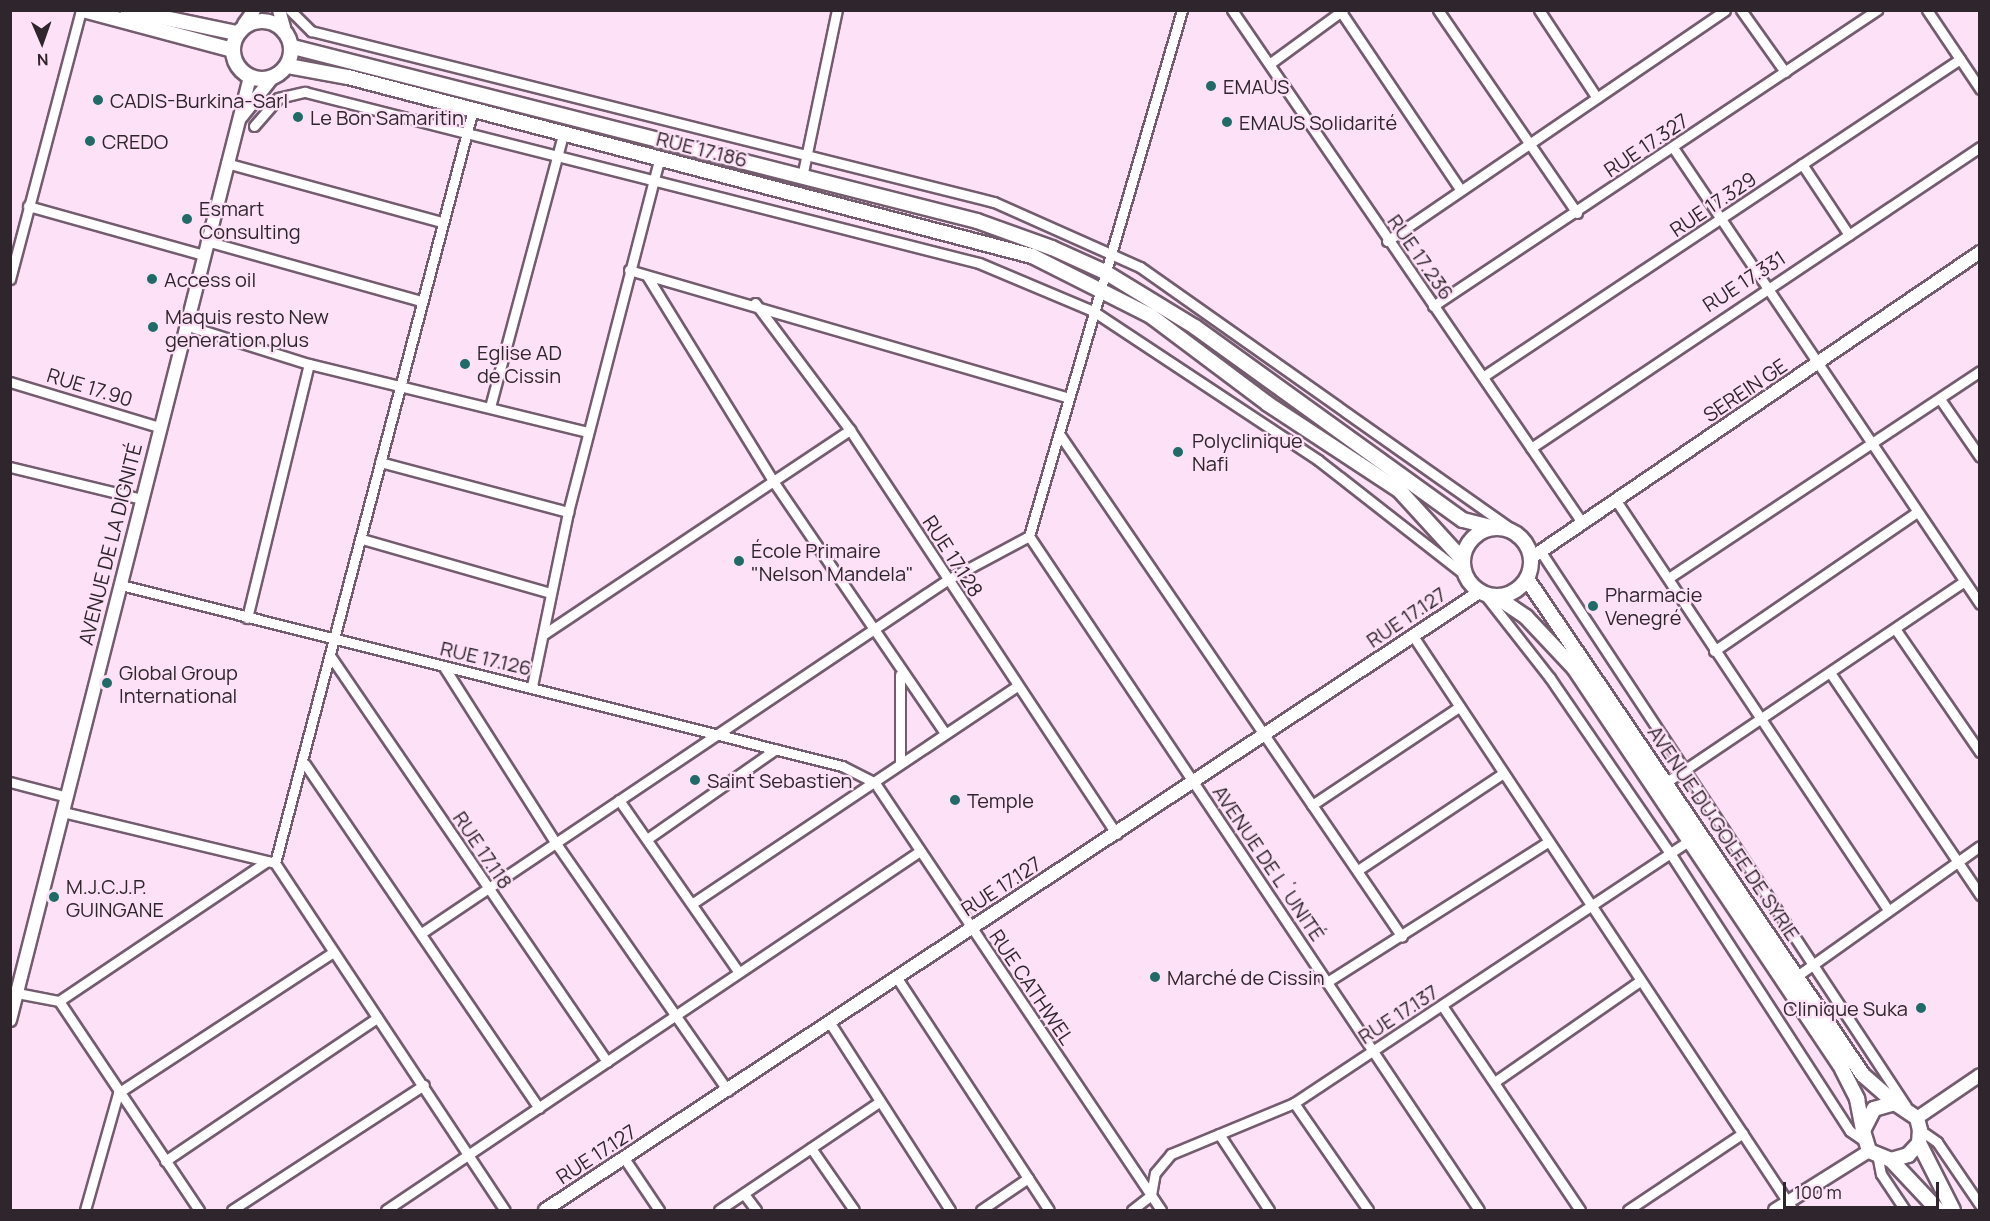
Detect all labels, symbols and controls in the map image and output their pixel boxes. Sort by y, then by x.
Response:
north arrow [12,12,72,72]
text: N [36,49,49,71]
place label: EMAUS [1223,74,1289,98]
marker: EMAUS [1204,79,1218,93]
place label: CADIS-Burkina-Sarl [110,88,288,112]
marker: CADIS-Burkina-Sarl [91,93,105,107]
place label: Le Bon Samaritin [310,105,464,129]
street label: RUE 17.327 [1599,108,1693,182]
marker: Le Bon Samaritin [291,110,305,124]
place label: EMAUS Solidarité [1239,110,1397,134]
marker: EMAUS Solidarité [1220,115,1234,129]
street label: RUE 17.186 [654,126,750,172]
place label: CREDO [102,129,168,153]
marker: CREDO [83,134,97,148]
street label: RUE 17.329 [1665,167,1761,241]
place label: Esmart Consulting [199,196,300,243]
street label: RUE 17.236 [1383,210,1459,304]
marker: Esmart Consulting [180,212,194,226]
street label: RUE 17.331 [1698,245,1790,317]
place label: Access oil [164,267,256,291]
marker: Access oil [145,272,159,286]
place label: Maquis resto New generation plus [165,304,329,351]
marker: Maquis resto New generation plus [146,320,160,334]
place label: Eglise AD de Cissin [477,340,562,387]
street label: SEREIN GE [1699,353,1791,427]
marker: Eglise AD de Cissin [458,357,472,371]
street label: RUE 17.90 [44,363,136,411]
place label: Polyclinique Nafi [1192,428,1303,475]
street label: AVENUE DE LA DIGNITÉ [73,440,147,648]
marker: Polyclinique Nafi [1169,443,1187,461]
street label: RUE 17.128 [918,511,988,601]
place label: École Primaire "Nelson Mandela" [751,538,914,585]
marker: École Primaire "Nelson Mandela" [732,554,746,568]
street label: RUE 17.127 [1362,582,1450,652]
place label: Pharmacie Venegré [1605,582,1702,629]
marker: Pharmacie Venegré [1586,599,1600,613]
street label: RUE 17.126 [438,636,534,680]
place label: Global Group International [119,660,238,707]
marker: Global Group International [100,676,114,690]
street label: AVENUE DU GOLFE DE SYRIE [1643,721,1805,945]
place label: Saint Sebastien [707,768,852,792]
marker: Saint Sebastien [688,773,702,787]
street label: AVENUE DE L´UNITÉ [1208,781,1330,945]
place label: Temple [967,788,1034,812]
marker: Temple [948,793,962,807]
street label: RUE 17.118 [448,807,518,893]
street label: RUE 17.127 [957,851,1045,921]
place label: M.J.C.J.P. GUINGANE [66,874,164,921]
marker: M.J.C.J.P. GUINGANE [47,890,61,904]
street label: RUE CATHWEL [985,925,1079,1049]
place label: Marché de Cissin [1167,965,1325,989]
marker: Marché de Cissin [1148,970,1162,984]
street label: RUE 17.137 [1354,979,1442,1049]
place label: Clinique Suka [1783,996,1908,1020]
marker: Clinique Suka [1912,999,1930,1017]
street label: RUE 17.127 [552,1119,640,1189]
scale bar [1786,1170,1942,1208]
text: 100 m [1794,1180,1842,1204]

